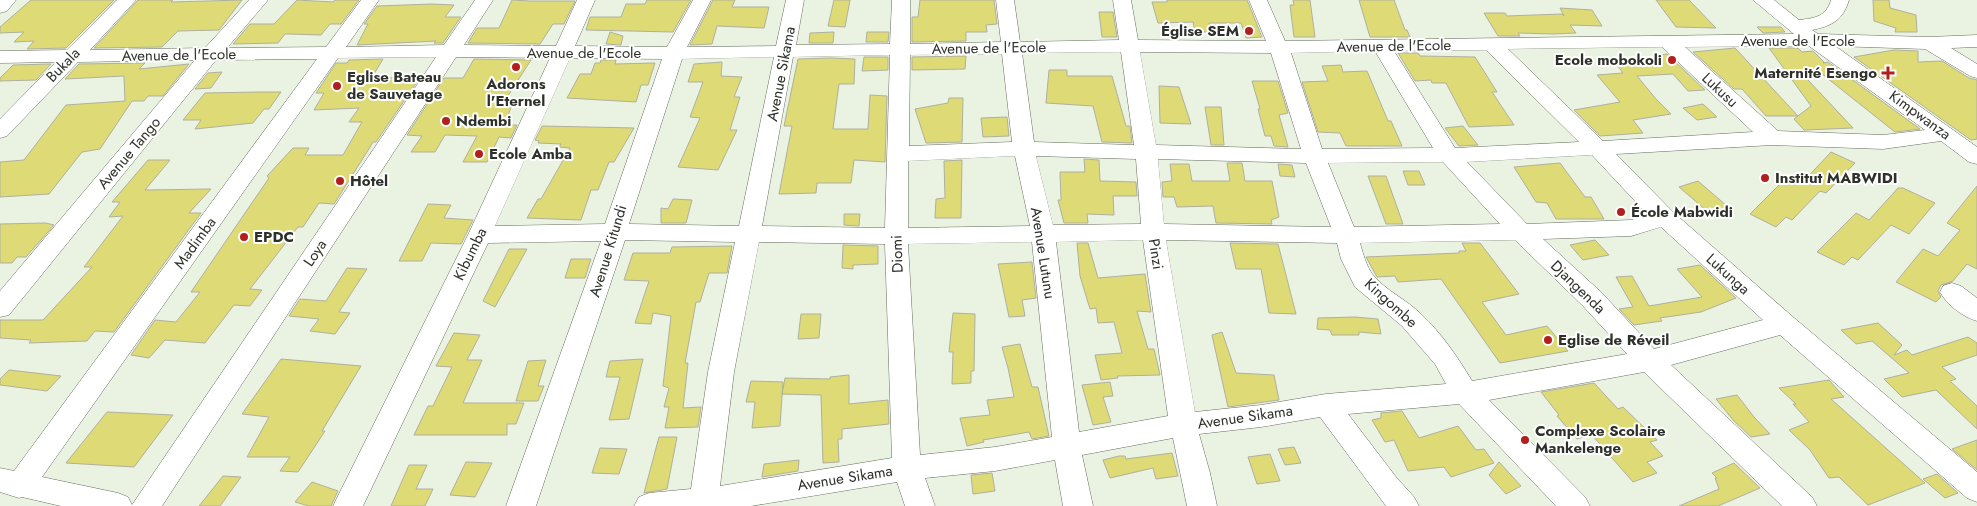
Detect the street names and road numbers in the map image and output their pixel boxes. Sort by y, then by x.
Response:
street label: Avenue Sikama [761,25,801,123]
street label: Avenue de l'Ecole [1741,30,1856,52]
street label: Avenue de l'Ecole [1337,34,1452,58]
street label: Avenue de l'Ecole [932,36,1047,60]
street label: Avenue de l'Ecole [527,42,642,64]
street label: Bukala [41,43,85,87]
street label: Avenue de l'Ecole [122,43,237,67]
street label: Lukusu [1697,67,1743,113]
street label: Kimpwanza [1884,85,1956,145]
street label: Avenue Tango [92,112,166,194]
street label: Avenue Kitundi [584,202,632,300]
street label: Avenue Lutunu [1025,205,1061,301]
street label: Madimba [169,213,221,273]
street label: Kibumba [448,224,492,284]
street label: Loya [298,235,332,271]
street label: Diomi [885,235,909,273]
street label: Pinzi [1143,237,1169,271]
street label: Lukunga [1701,248,1755,300]
street label: Djangenda [1546,255,1610,319]
street label: Kingombe [1359,273,1423,333]
street label: Avenue Sikama [1196,399,1294,435]
street label: Avenue Sikama [796,460,894,496]

